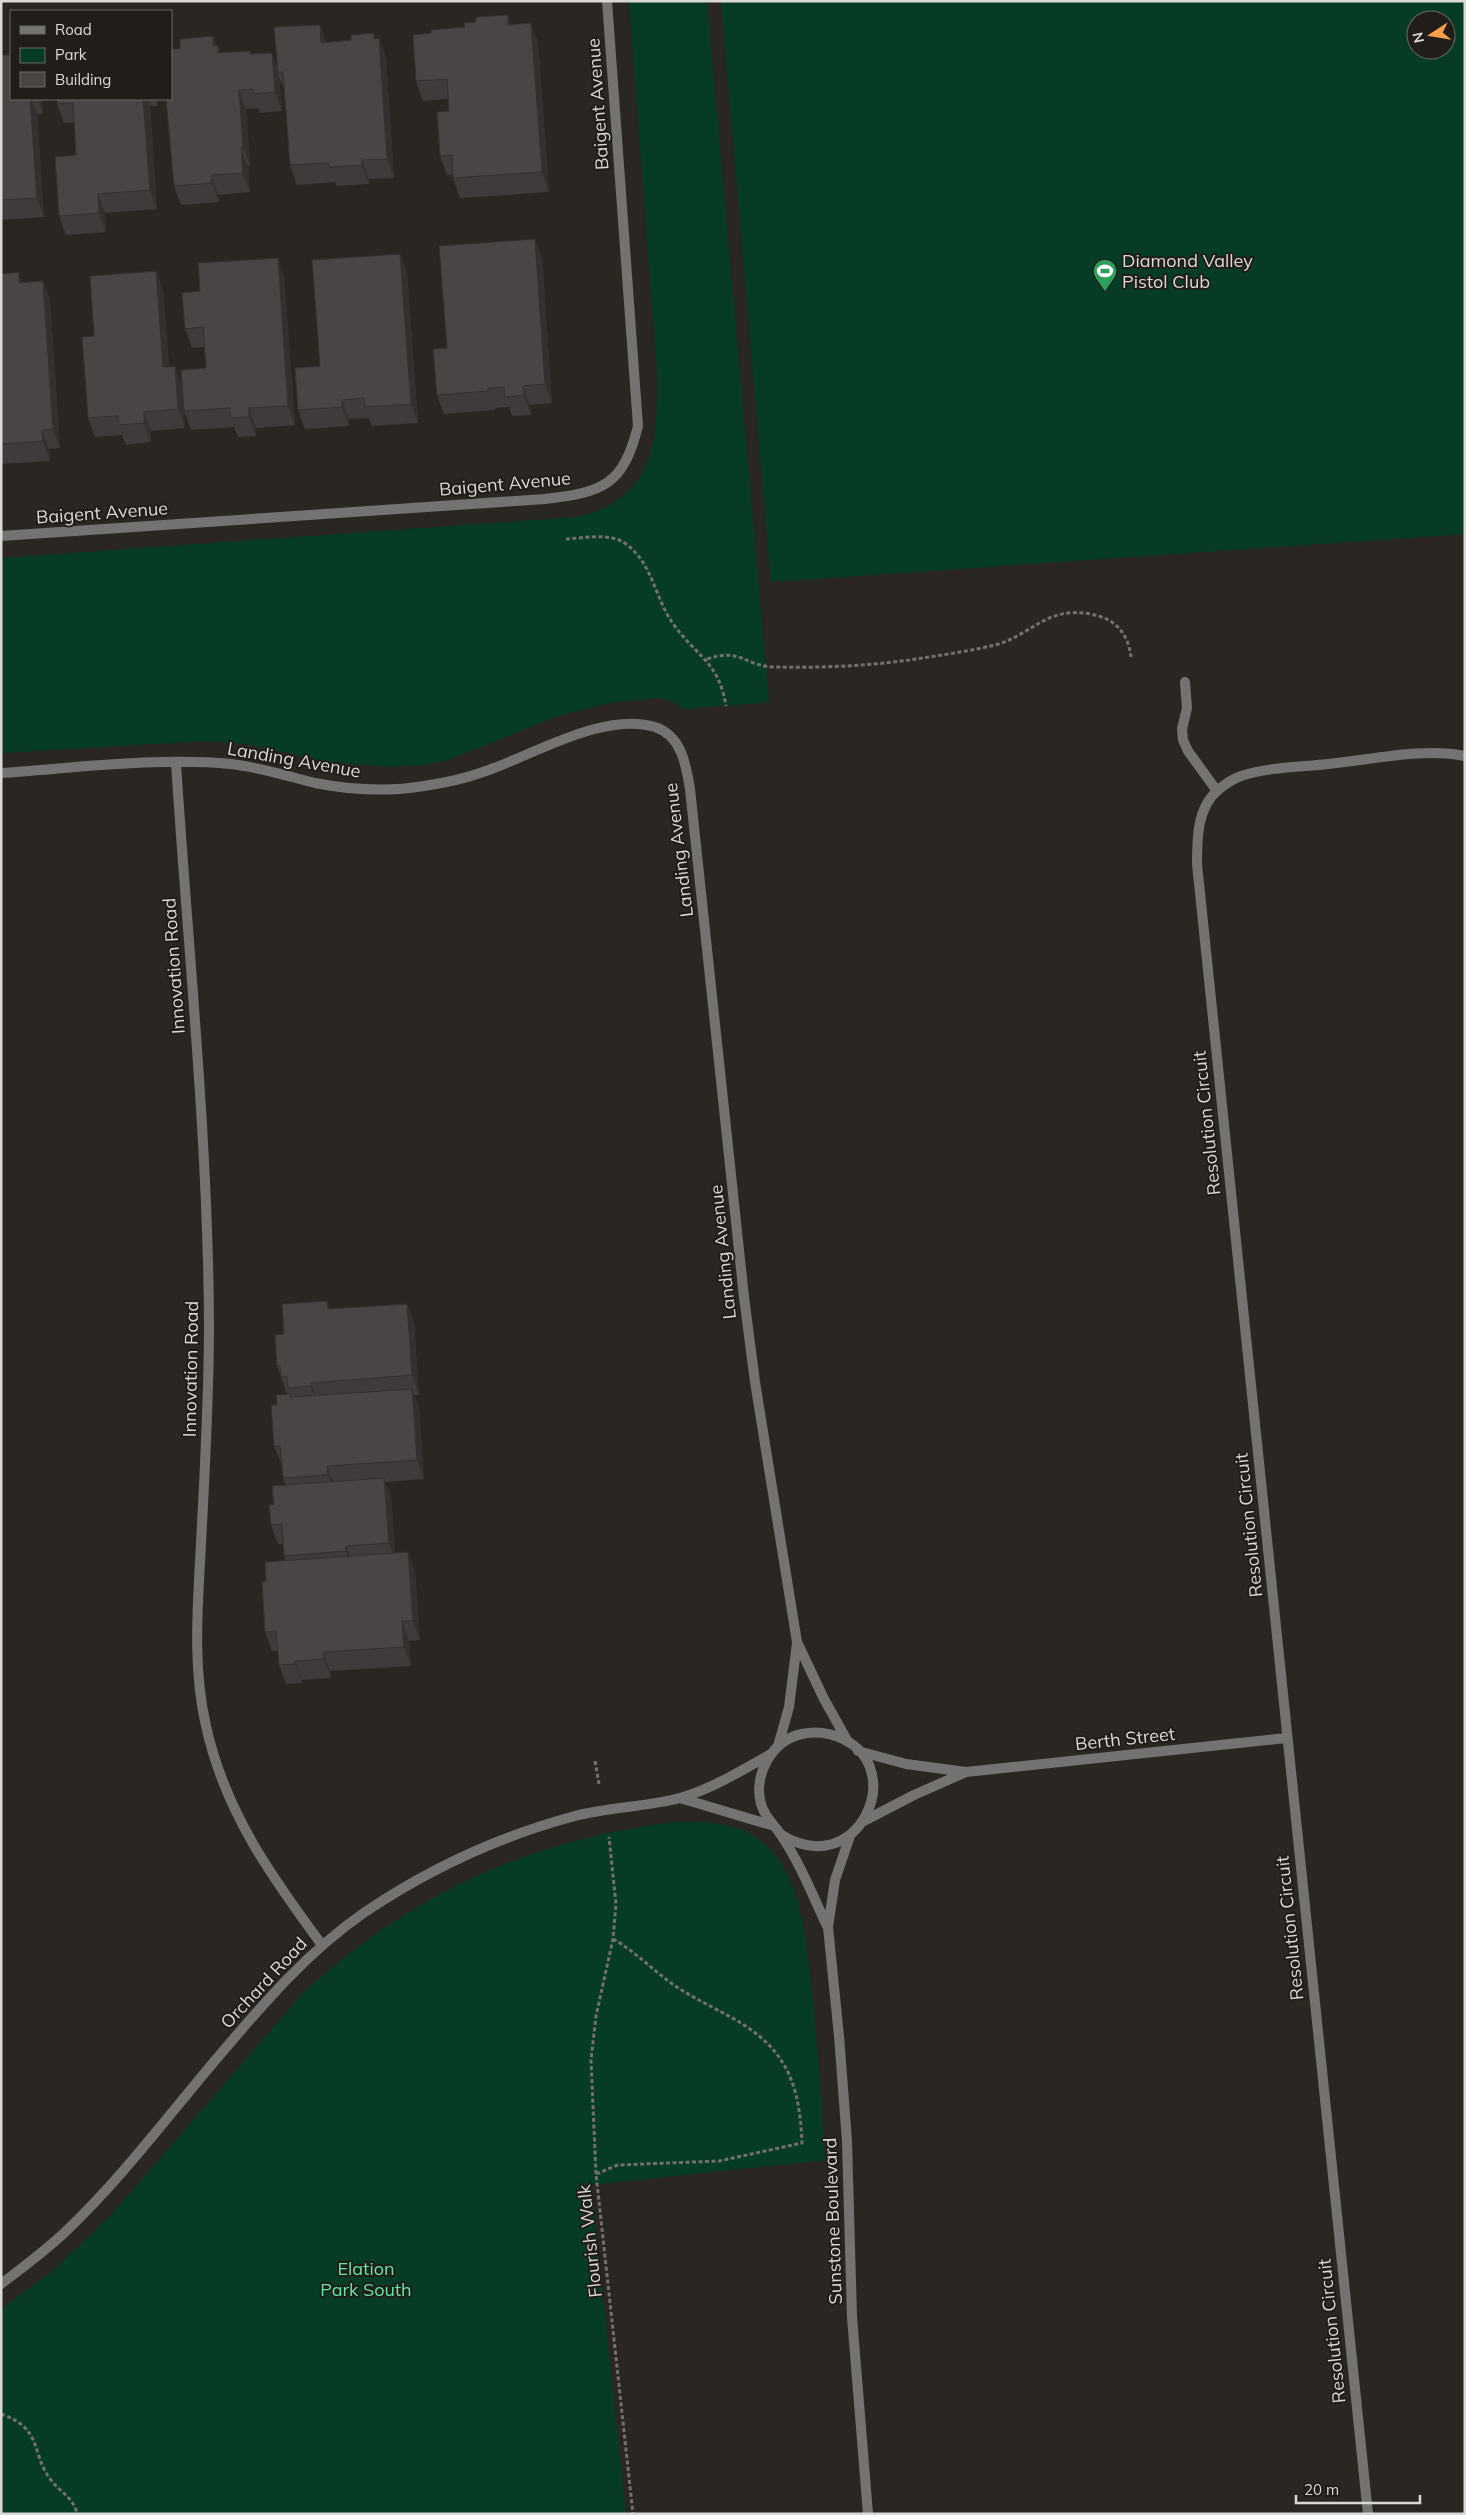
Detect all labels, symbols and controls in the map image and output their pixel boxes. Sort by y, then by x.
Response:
legend [10,10,172,100]
north arrow [1406,10,1456,60]
text: Road [55,20,92,39]
text: N [1408,31,1428,45]
street label: Baigent Avenue [581,37,614,171]
text: Park [55,45,87,64]
text: Building [55,70,111,89]
place label: Diamond Valley Pistol Club [1122,249,1253,293]
sports icon: Diamond Valley Pistol Club [1092,258,1118,292]
street label: Baigent Avenue [438,466,572,501]
street label: Baigent Avenue [35,496,169,529]
street label: Landing Avenue [226,736,363,783]
street label: Landing Avenue [659,782,698,918]
street label: Innovation Road [157,897,190,1035]
street label: Resolution Circuit [1187,1050,1226,1196]
street label: Landing Avenue [704,1184,741,1320]
street label: Innovation Road [178,1301,203,1437]
street label: Resolution Circuit [1229,1452,1268,1598]
street label: Berth Street [1074,1722,1176,1755]
street label: Resolution Circuit [1270,1855,1309,2001]
street label: Orchard Road [215,1932,312,2033]
street label: Sunstone Boulevard [818,2137,847,2305]
street label: Flourish Walk [572,2183,607,2299]
park label: Elation Park South [320,2257,412,2301]
street label: Resolution Circuit [1312,2258,1351,2404]
scale bar [1296,2472,1420,2504]
text: 20 m [1304,2480,1339,2499]

